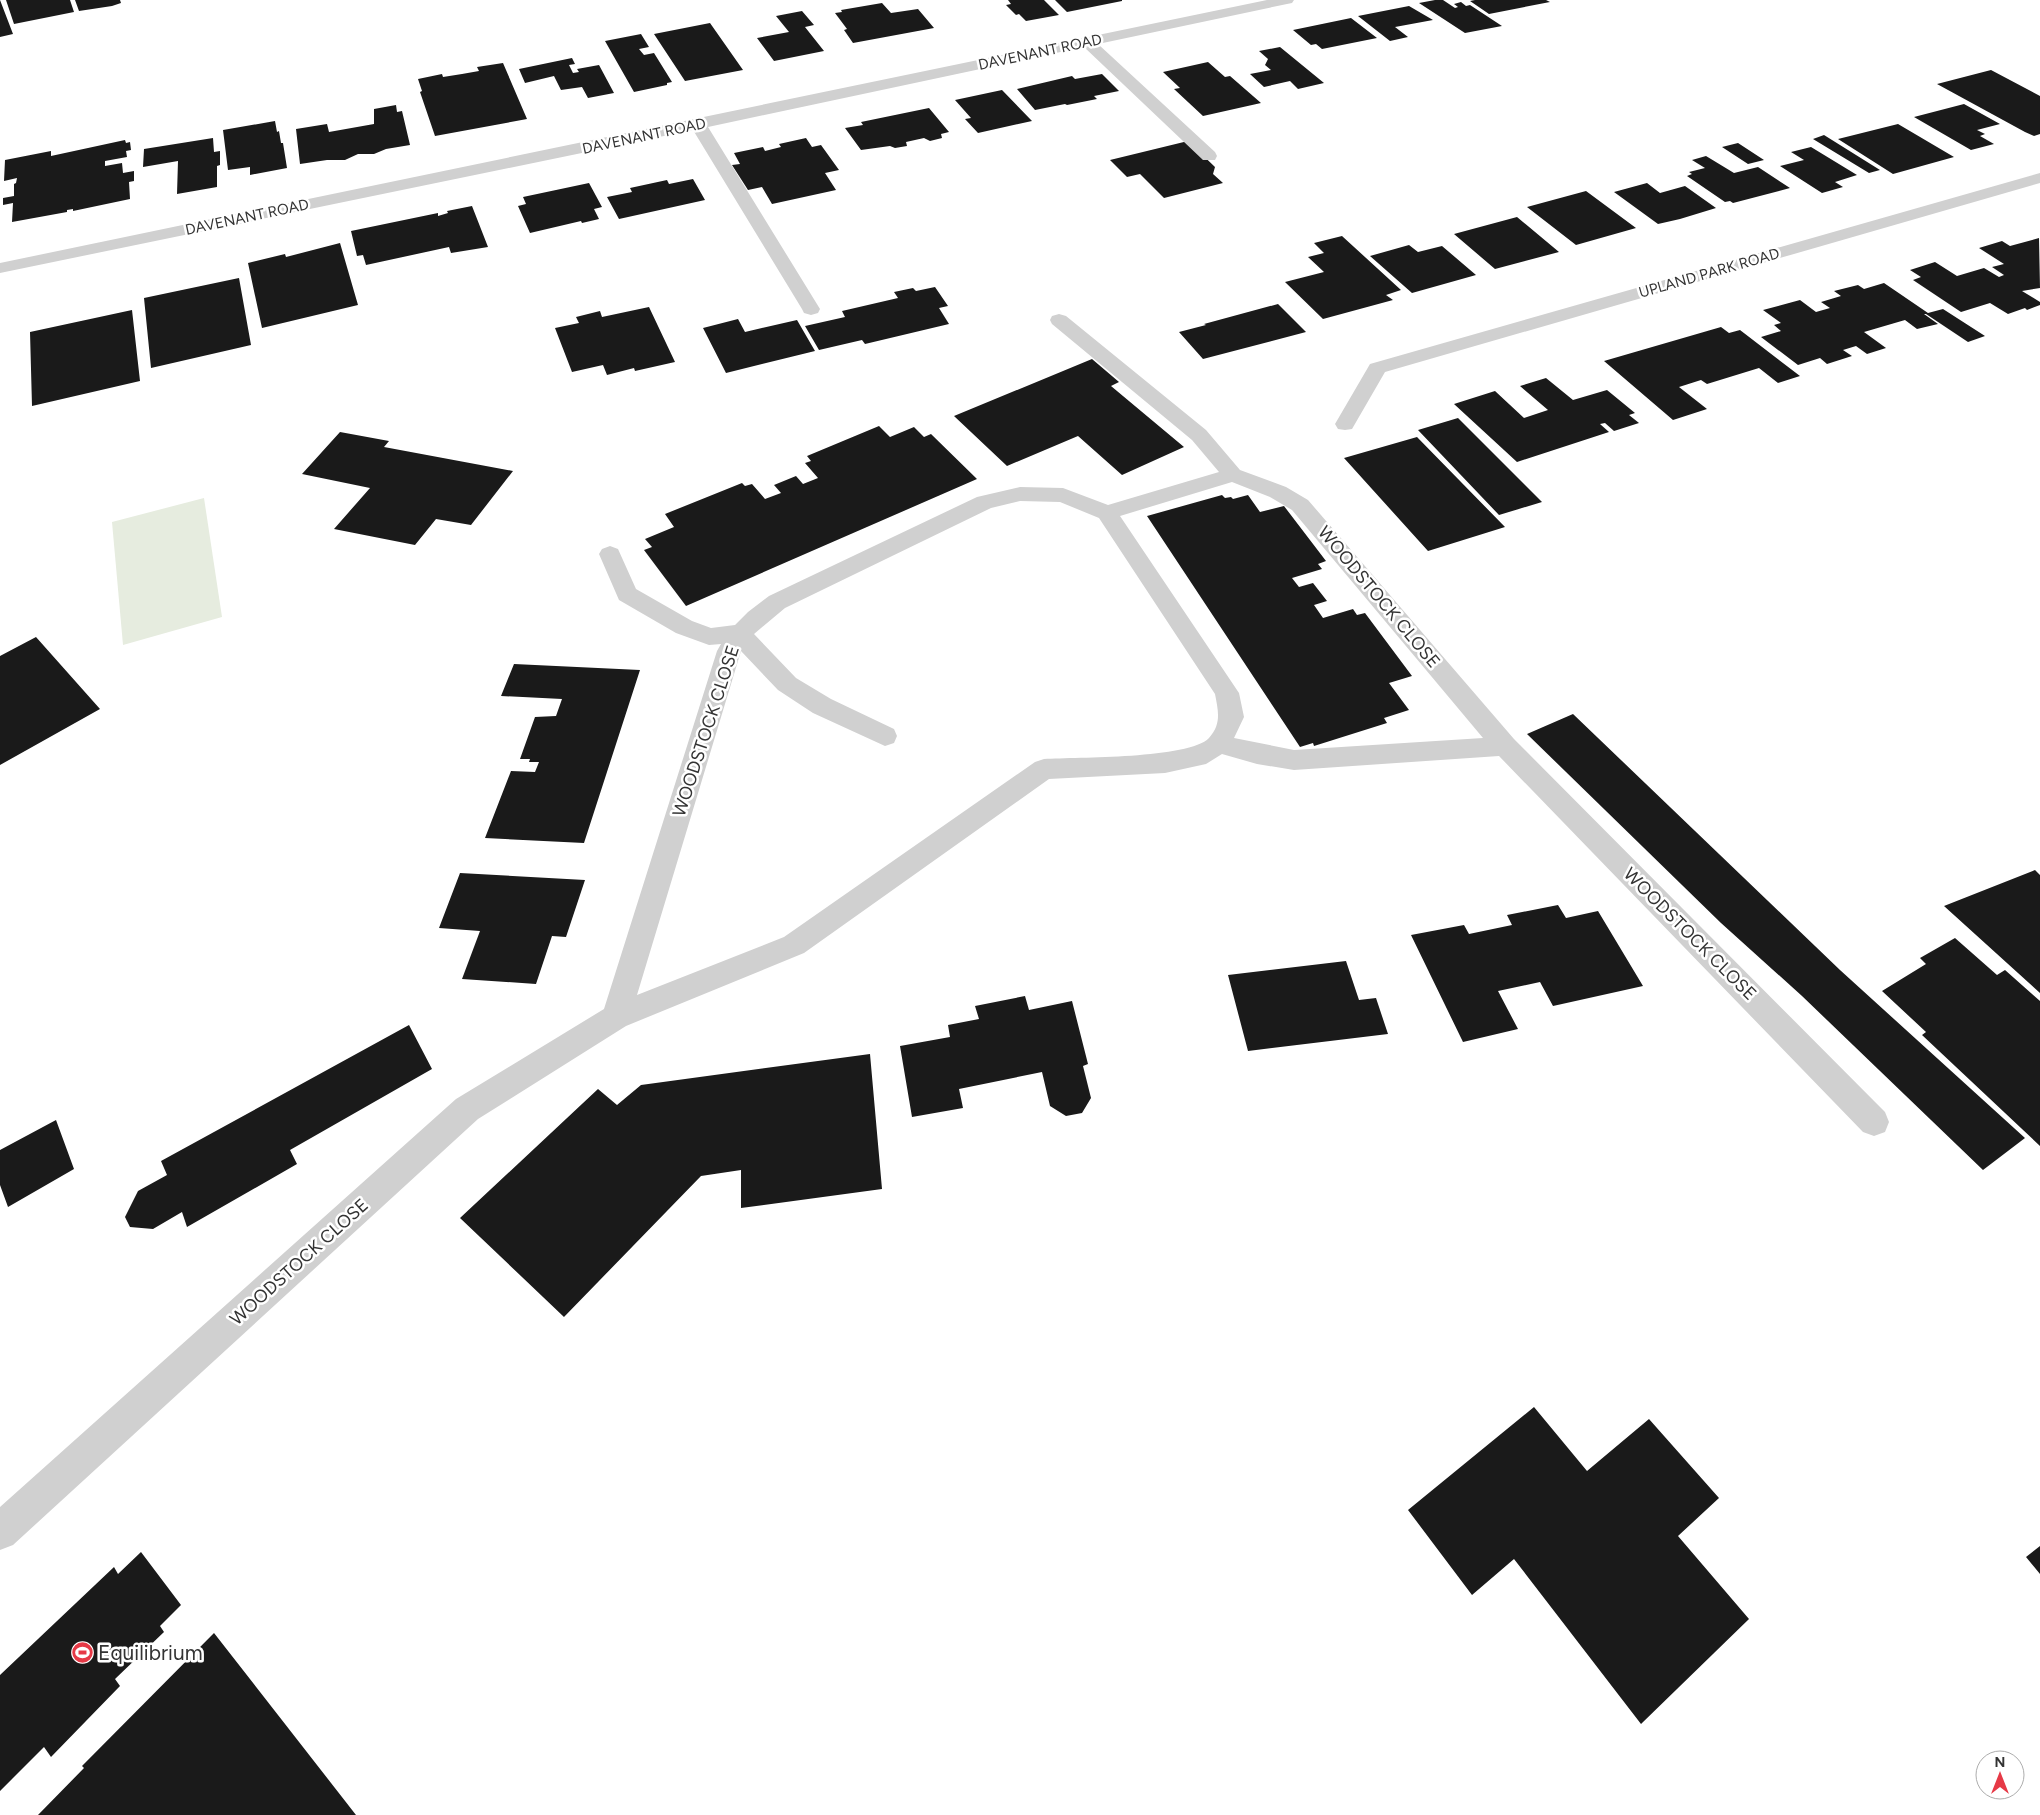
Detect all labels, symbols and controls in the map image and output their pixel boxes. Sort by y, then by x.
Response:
street label: DAVENANT ROAD [977,30,1103,74]
street label: DAVENANT ROAD [581,114,707,158]
street label: DAVENANT ROAD [184,195,310,239]
street label: UPLAND PARK ROAD [1637,244,1781,302]
street label: WOODSTOCK CLOSE [1313,522,1445,672]
street label: WOODSTOCK CLOSE [668,643,744,819]
street label: WOODSTOCK CLOSE [1619,863,1761,1005]
street label: WOODSTOCK CLOSE [225,1194,373,1330]
place label: Equilibrium [98,1640,203,1665]
sports icon: Equilibrium [70,1641,94,1665]
north arrow [1975,1750,2025,1800]
text: N [1995,1754,2005,1771]

